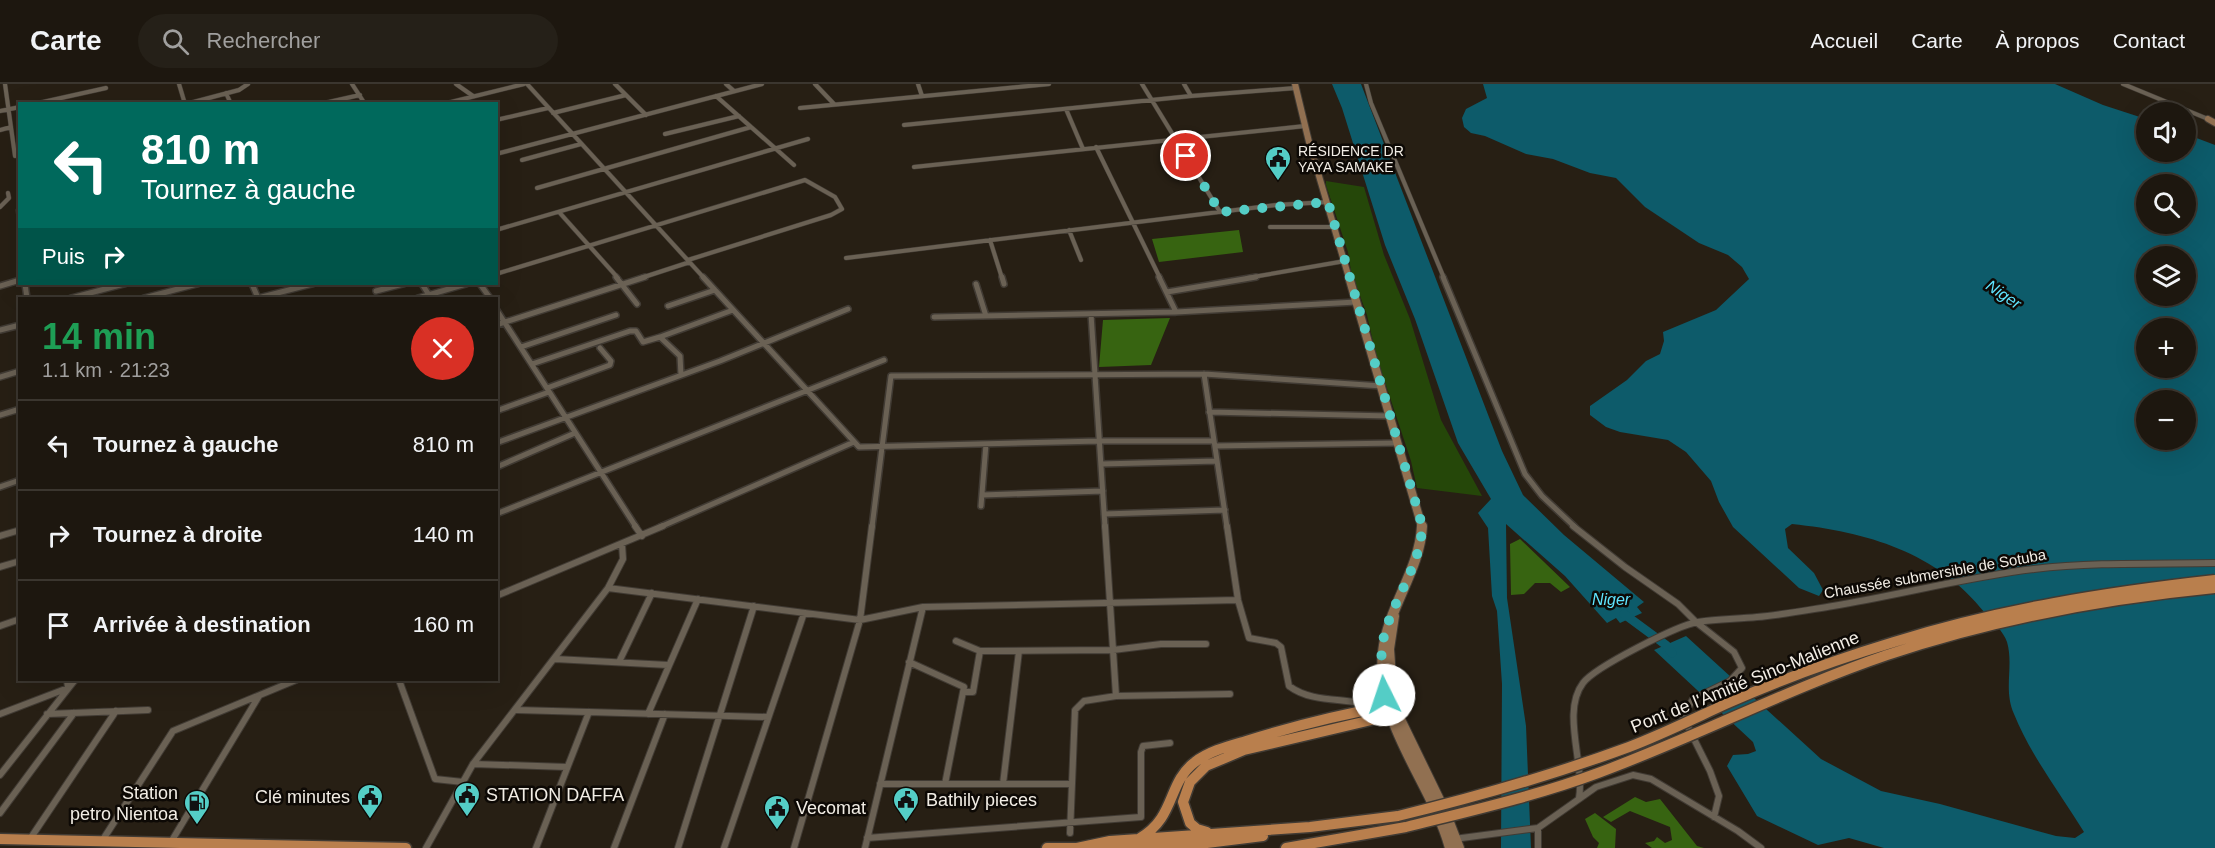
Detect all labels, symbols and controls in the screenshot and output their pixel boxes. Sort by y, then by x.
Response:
search box [138,14,558,68]
text: Carte [30,25,102,56]
icon: search [159,25,192,58]
text: Rechercher [207,28,320,53]
text: Accueil [1811,29,1878,52]
text: Carte [1911,29,1963,52]
text: À propos [1996,29,2080,52]
text: Contact [2113,29,2185,52]
map controls [2136,102,2196,450]
button: sound [2136,102,2196,162]
icon: left [42,126,120,204]
text: 810 m [141,126,260,173]
pin [1160,130,1211,181]
icon: arrive [1169,139,1202,172]
place label: RÉSIDENCE DR YAYA SAMAKE [1298,143,1404,175]
public building icon: RÉSIDENCE DR YAYA SAMAKE [1263,144,1293,182]
button: search [2136,174,2196,234]
text: Tournez à gauche [141,175,356,205]
icon: right [97,240,130,273]
text: Puis [42,244,85,269]
button: layers [2136,246,2196,306]
water label: Niger [1983,277,2025,313]
text: 14 min [42,316,156,357]
button: close [411,317,474,380]
button: + [2136,318,2196,378]
text: 1.1 km · 21:23 [42,359,170,381]
button: − [2136,390,2196,450]
icon: left [42,429,75,462]
text: Tournez à gauche [93,432,278,457]
text: 810 m [413,432,474,457]
icon: right [42,519,75,552]
text: Tournez à droite [93,522,263,547]
text: 140 m [413,522,474,547]
street label: Chaussée submersible de Sotuba [1823,545,2048,601]
water label: Niger [1592,591,1631,608]
icon: arrive [42,609,75,642]
text: Arrivée à destination [93,612,311,637]
text: 160 m [413,612,474,637]
street label: Pont de l'Amitié Sino-Malienne [1628,627,1862,737]
position arrow [1352,663,1416,727]
public building icon: STATION DAFFA [452,780,482,818]
public building icon: Clé minutes [355,782,385,820]
place label: Station petro Nientoa [70,783,179,824]
place label: STATION DAFFA [486,785,624,805]
public building icon: Bathily pieces [891,785,921,823]
place label: Clé minutes [255,787,350,807]
fuel station icon: Station petro Nientoa [182,788,212,826]
place label: Bathily pieces [926,790,1037,810]
public building icon: Vecomat [762,793,792,831]
place label: Vecomat [796,798,866,818]

